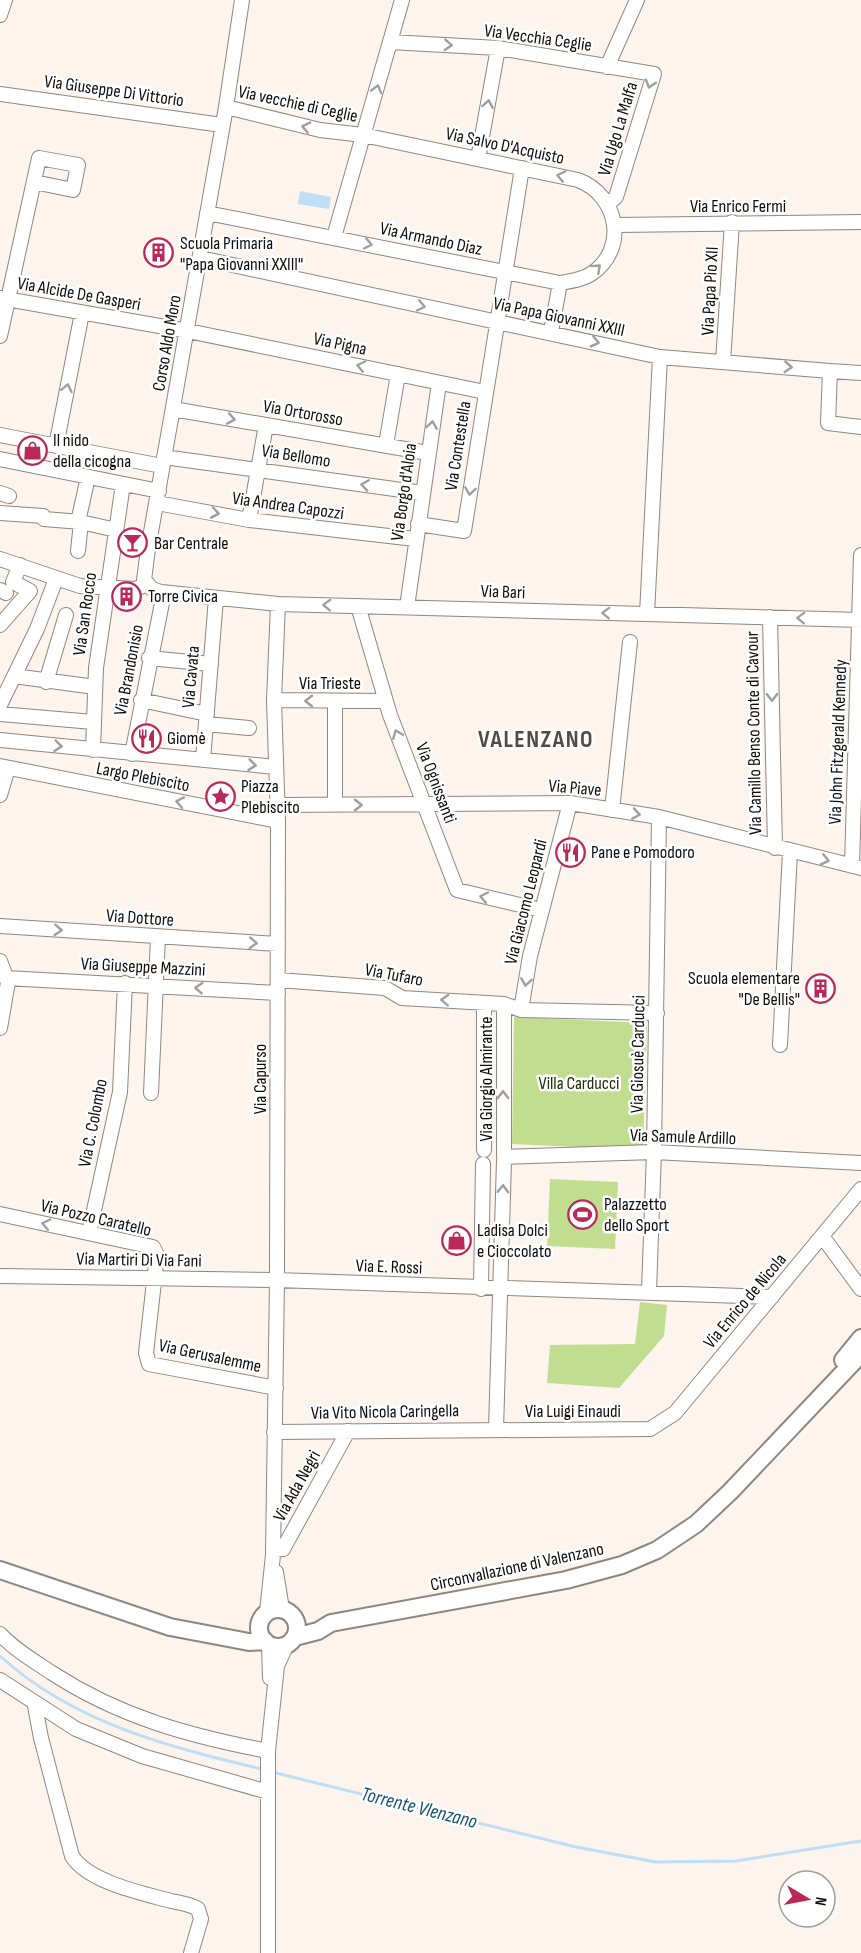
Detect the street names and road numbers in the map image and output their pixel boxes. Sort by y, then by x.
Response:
street label: Via Vecchia Ceglie [483,20,593,56]
street label: Via Giuseppe Di Vittorio [43,71,185,111]
street label: Via Ugo La Malfa [594,80,642,178]
street label: Via vecchie di Ceglie [236,81,360,127]
street label: Via Salvo D'Acquisto [444,123,566,169]
street label: Via Enrico Fermi [690,196,786,217]
street label: Via Armando Diaz [378,218,485,260]
street label: Via Papa Pio XII [697,246,723,336]
street label: Via Alcide De Gasperi [16,273,142,315]
street label: Corso Aldo Moro [148,293,186,393]
street label: Via Papa Giovanni XXIII [491,293,627,341]
street label: Via Pigna [311,328,369,360]
street label: Via Ortorosso [261,396,345,430]
street label: Via Contestella [441,400,475,492]
street label: Via Bellomo [260,440,332,472]
street label: Via Borgo d'Aloia [387,442,421,542]
street label: Via Andrea Capozzi [231,488,345,524]
street label: Via San Rocco [69,571,101,657]
street label: Via Bari [480,581,526,603]
street label: Via Brandonisio [110,623,148,717]
street label: Via Camillo Benso Conte di Cavour [742,631,766,835]
street label: Via Cavata [178,645,204,709]
street label: Via John Fitzgerald Kennedy [825,659,851,825]
street label: Via Trieste [299,673,361,694]
street label: Via Ognissanti [411,740,461,826]
street label: Largo Plebiscito [95,758,191,796]
street label: Via Piave [548,775,602,801]
street label: Via Giacomo Leopardi [500,837,552,967]
street label: Via Dottore [105,905,175,931]
street label: Via Giuseppe Mazzini [80,953,206,981]
street label: Via Tufaro [363,959,425,991]
street label: Via Giosuè Carducci [626,995,650,1113]
street label: Via Giorgio Almirante [476,1016,497,1142]
street label: Via Capurso [250,1044,271,1114]
street label: Via C. Colombo [74,1077,112,1169]
street label: Via Samule Ardillo [629,1125,737,1149]
street label: Via Pozzo Caratello [39,1195,153,1241]
street label: Via Martiri Di Via Fani [76,1248,202,1272]
street label: Via Enrico de Nicola [699,1249,791,1353]
street label: Via E. Rossi [355,1255,423,1279]
street label: Via Gerusalemme [157,1335,263,1377]
street label: Via Vito Nicola Caringella [311,1400,459,1424]
street label: Via Luigi Einaudi [525,1401,621,1422]
street label: Via Ada Negri [269,1447,325,1525]
street label: Circonvallazione di Valenzano [428,1538,606,1596]

